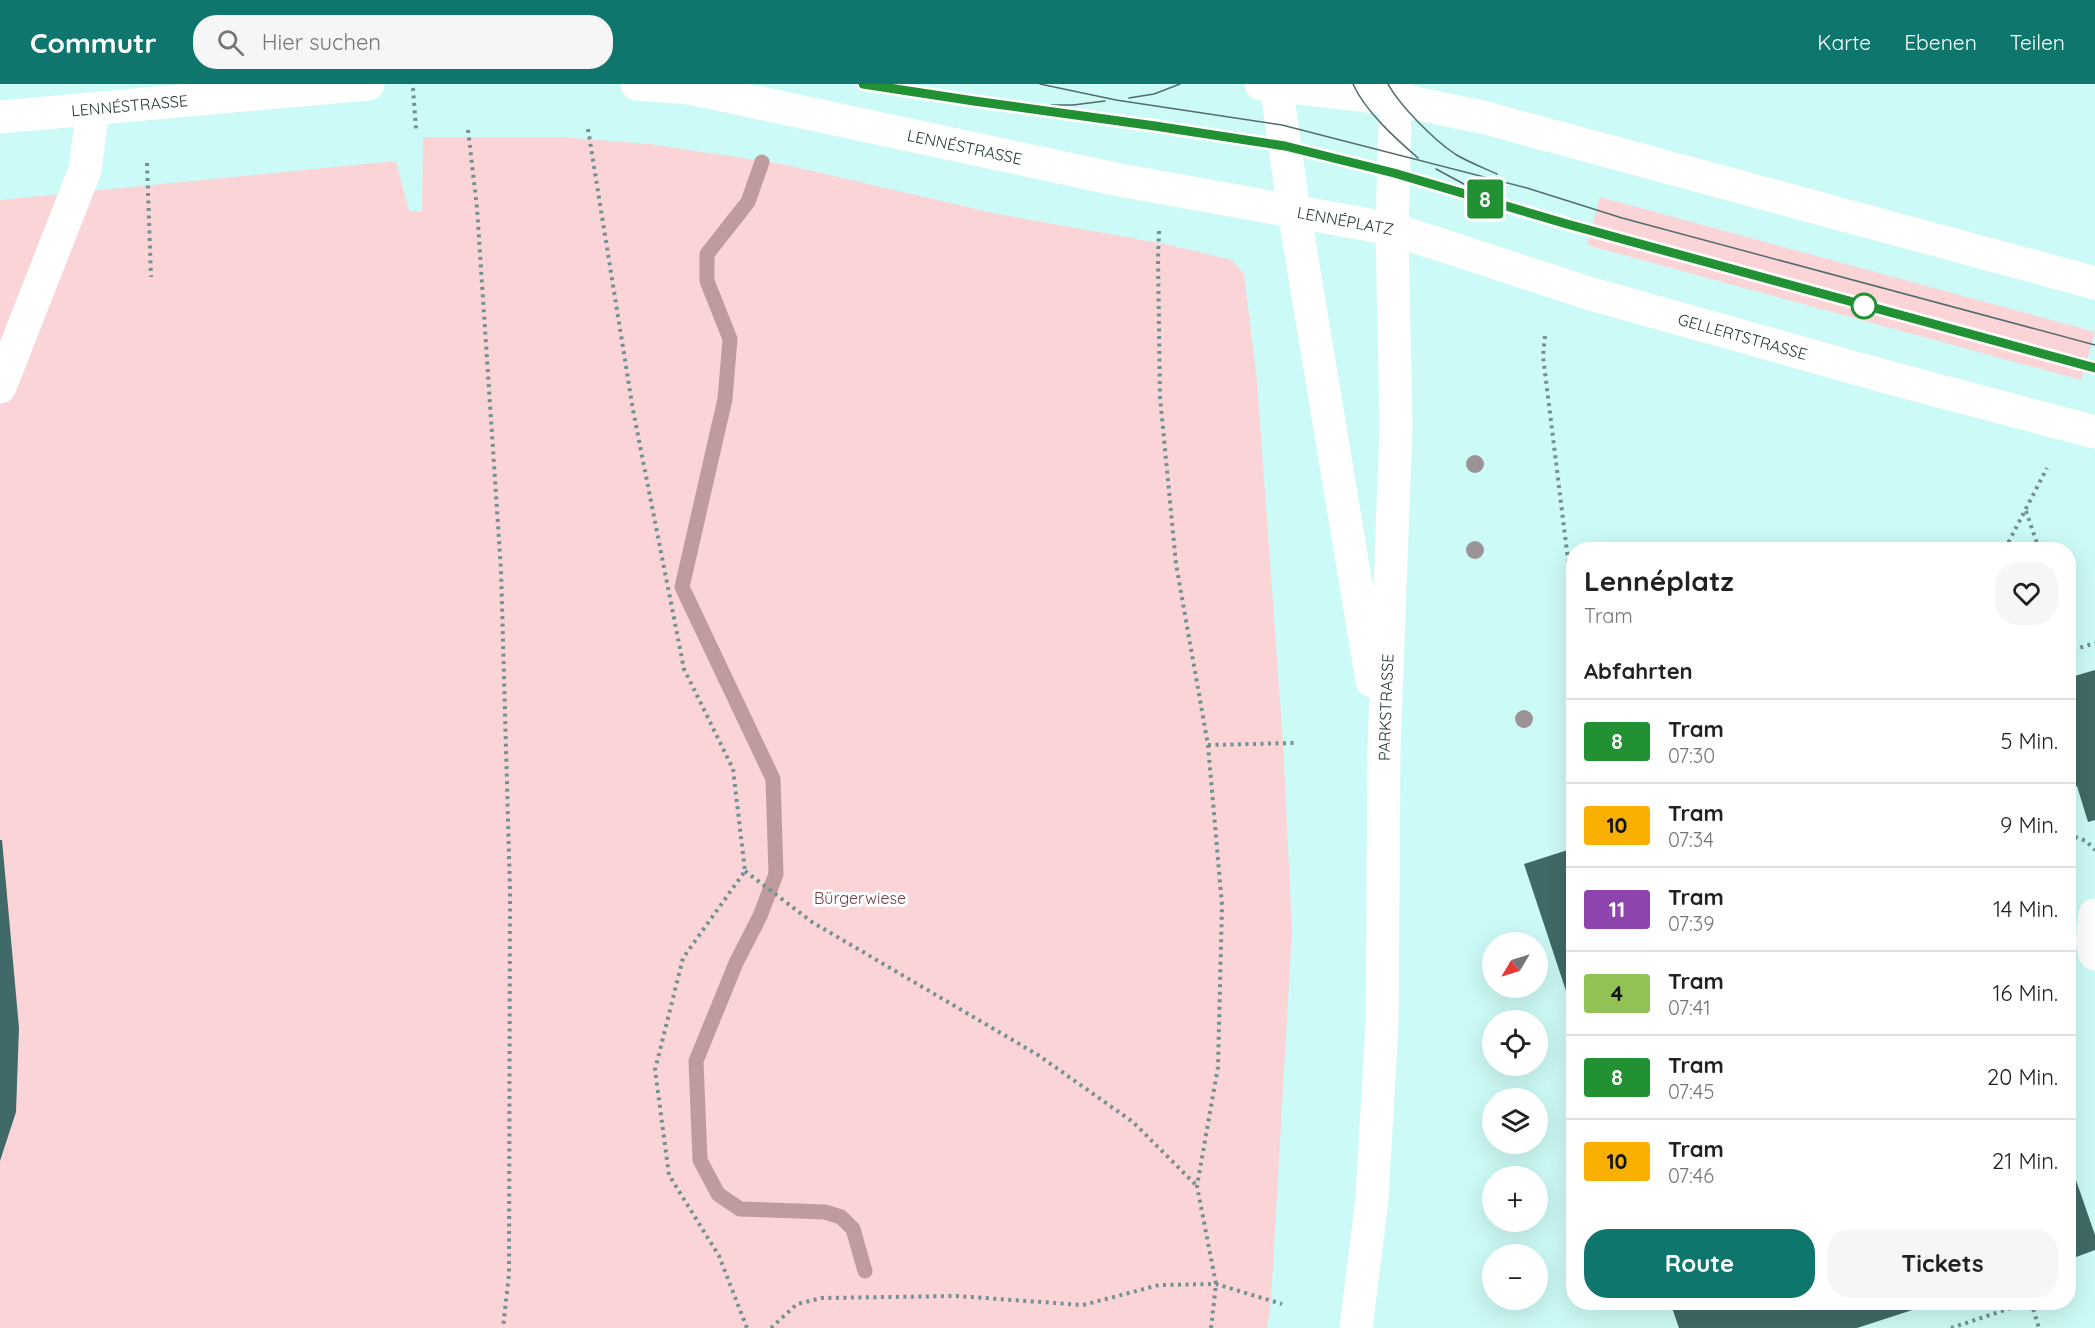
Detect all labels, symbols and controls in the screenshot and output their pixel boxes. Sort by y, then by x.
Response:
search box [193,15,613,69]
text: Commutr [30,25,157,60]
icon: search [214,26,247,59]
text: Hier suchen [262,28,381,56]
text: Karte [1817,29,1871,55]
text: Ebenen [1904,29,1977,55]
text: Teilen [2010,29,2065,55]
street label: LENNÉSTRASSE [70,90,189,121]
street label: LENNÉSTRASSE [905,125,1024,169]
line badge: 8 [1466,180,1504,218]
text: 8 [1479,186,1491,212]
street label: LENNÉPLATZ [1296,202,1395,239]
unlabelled marker [1851,293,1877,319]
street label: GELLERTSTRASSE [1676,309,1809,364]
button: heart [1995,562,2058,625]
text: Lennéplatz [1584,563,1734,598]
text: Tram [1584,603,1633,628]
street label: PARKSTRASSE [1374,653,1398,761]
text: Abfahrten [1584,657,1693,685]
text: Tram [1668,715,1724,743]
text: 5 Min. [2000,727,2058,755]
text: 8 [1611,728,1623,754]
text: 07:30 [1668,743,1715,768]
text: Tram [1668,799,1724,827]
text: 9 Min. [2000,811,2058,839]
text: 10 [1606,812,1628,838]
text: 07:34 [1668,827,1714,852]
text: Tram [1668,883,1724,911]
park label: Bürgerwiese [814,888,906,908]
text: 14 Min. [1993,895,2058,923]
text: 11 [1609,896,1625,922]
text: 07:39 [1668,911,1714,936]
north arrow [1482,932,1548,998]
map controls [1482,932,1548,1310]
text: Tram [1668,967,1724,995]
text: 16 Min. [1992,979,2058,1007]
text: 4 [1611,980,1623,1006]
text: 07:41 [1668,995,1711,1020]
button: locate [1482,1010,1548,1076]
text: Tram [1668,1051,1724,1079]
text: 20 Min. [1987,1063,2058,1091]
text: 8 [1611,1064,1623,1090]
text: 07:45 [1668,1079,1714,1104]
button: layers [1482,1088,1548,1154]
text: Tram [1668,1135,1724,1163]
text: 21 Min. [1992,1147,2058,1175]
text: 10 [1606,1148,1628,1174]
text: 07:46 [1668,1163,1714,1188]
button: + [1482,1166,1548,1232]
button: Route [1584,1229,1815,1298]
button: Tickets [1827,1229,2058,1298]
button: − [1482,1244,1548,1310]

